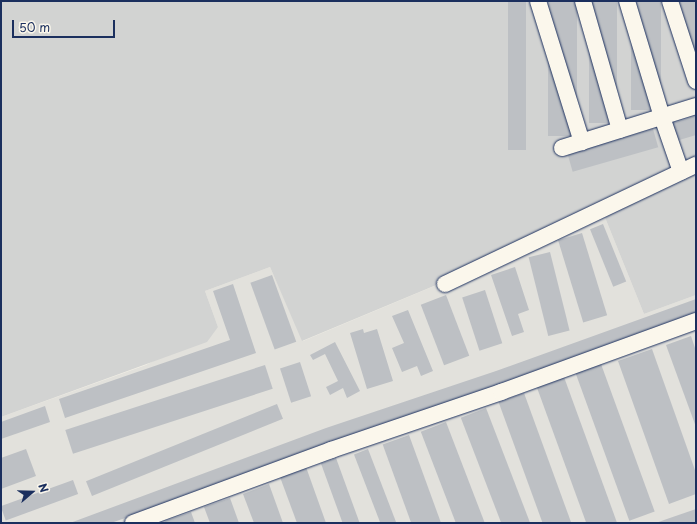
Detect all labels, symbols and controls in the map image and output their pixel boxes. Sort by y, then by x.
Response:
scale bar [14,12,117,38]
text: 50 m [19,18,50,36]
north arrow [12,472,52,512]
text: N [34,481,53,495]

